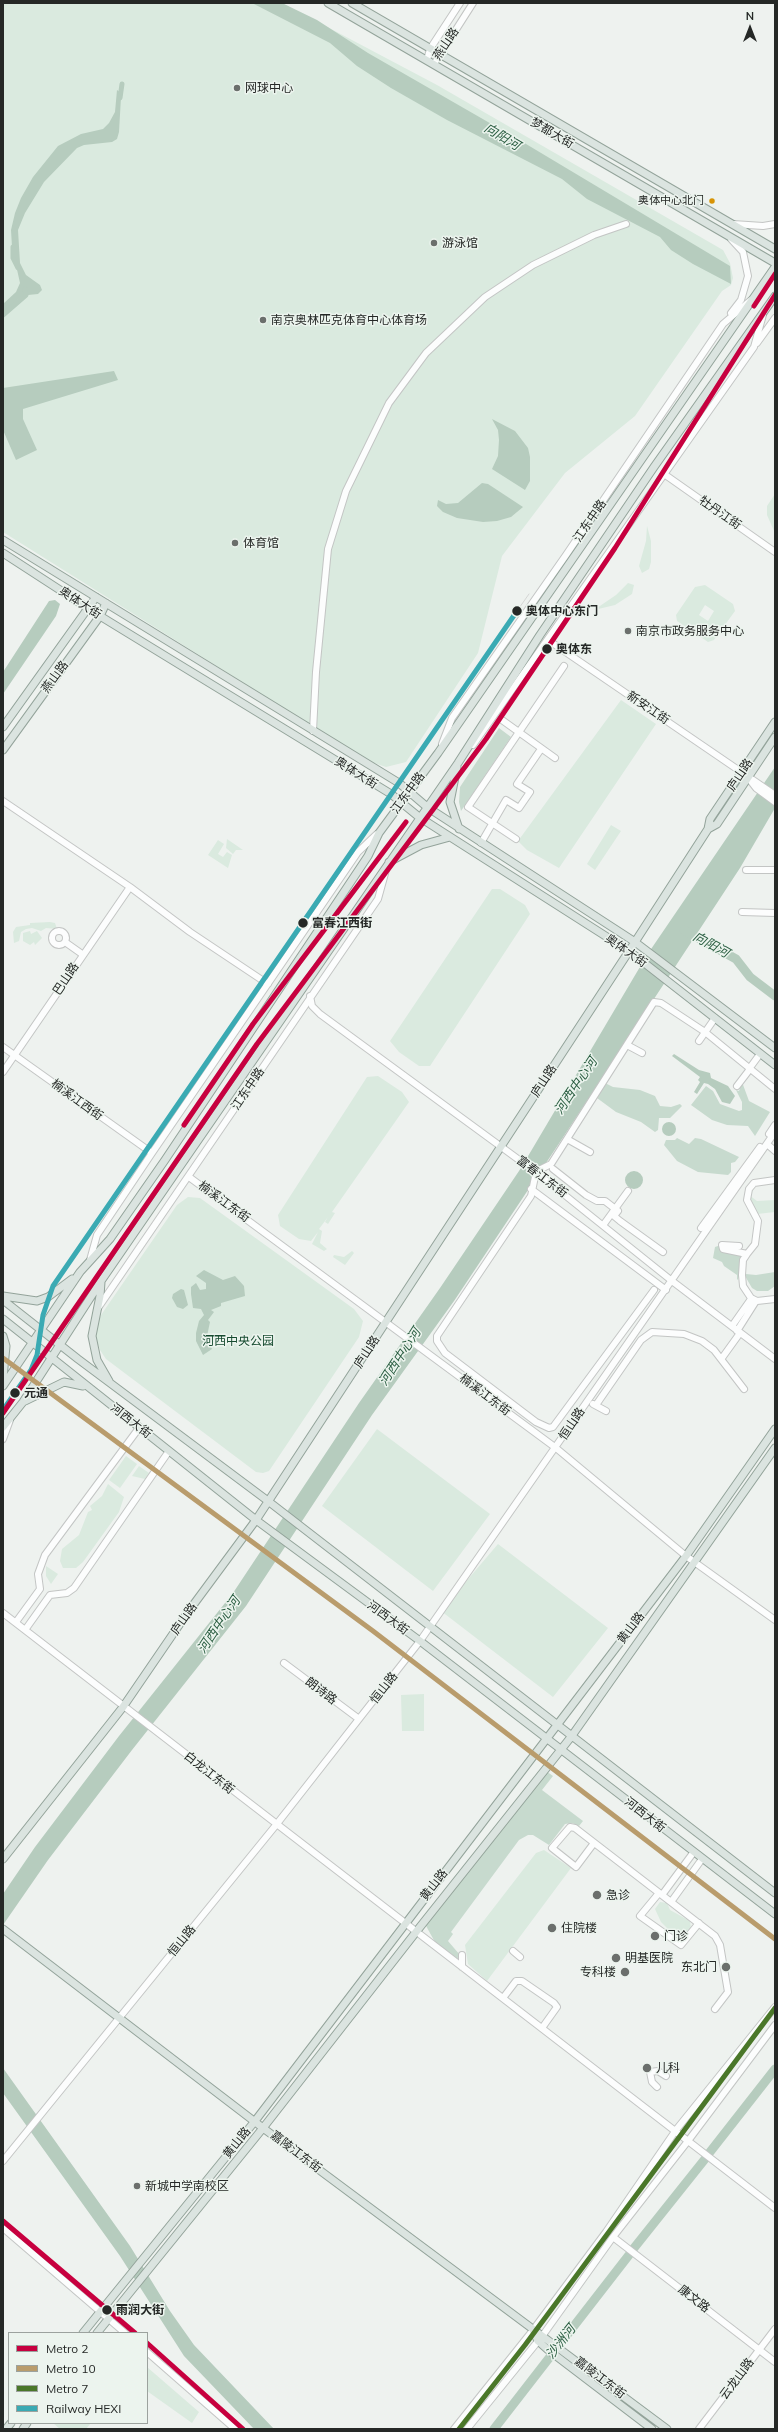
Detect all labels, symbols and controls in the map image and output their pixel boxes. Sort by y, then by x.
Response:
north arrow [730,8,770,48]
text: N [746,9,754,23]
street label: 燕山路 [430,25,462,63]
place label: 网球中心 [245,81,293,95]
marker: 网球中心 [232,83,242,93]
street label: 梦都大街 [528,115,576,151]
water label: 向阳河 [481,120,523,154]
place label: 奥体中心北门 [638,194,704,208]
marker: 奥体中心北门 [707,196,717,206]
place label: 游泳馆 [442,236,478,250]
marker: 游泳馆 [429,238,439,248]
place label: 南京奥林匹克体育中心体育场 [271,313,427,327]
marker: 南京奥林匹克体育中心体育场 [258,315,268,325]
street label: 牡丹江街 [696,493,744,533]
street label: 江东中路 [571,497,609,545]
place label: 体育馆 [243,536,279,550]
marker: 体育馆 [230,538,240,548]
street label: 奥体大街 [56,584,104,622]
marker: 奥体中心东门 [510,604,524,618]
place label: 奥体中心东门 [526,604,598,618]
place label: 南京市政务服务中心 [636,624,744,638]
marker: 南京市政务服务中心 [623,626,633,636]
marker: 奥体东 [540,642,554,656]
place label: 奥体东 [556,642,592,656]
street label: 燕山路 [39,658,71,696]
street label: 新安江街 [624,689,672,727]
street label: 奥体大街 [332,754,380,792]
street label: 庐山路 [724,756,756,794]
street label: 江东中路 [388,769,428,817]
marker: 富春江西街 [296,916,310,930]
place label: 富春江西街 [312,916,372,930]
water label: 向阳河 [690,929,732,961]
street label: 奥体大街 [602,931,650,971]
street label: 巴山路 [50,960,82,998]
water label: 河西中心河 [551,1055,601,1117]
street label: 庐山路 [528,1062,560,1100]
street label: 江东中路 [229,1065,267,1113]
street label: 楠溪江西街 [48,1077,106,1123]
street label: 富春江东街 [514,1153,570,1201]
street label: 楠溪江东街 [195,1179,253,1225]
water label: 河西中心河 [376,1325,424,1389]
street label: 庐山路 [351,1333,383,1371]
park label: 河西中央公园 [202,1334,274,1348]
street label: 楠溪江东街 [457,1371,513,1419]
marker: 元通 [8,1386,22,1400]
place label: 元通 [24,1386,48,1400]
street label: 河西大街 [108,1401,154,1441]
street label: 恒山路 [556,1405,588,1443]
water label: 河西中心河 [194,1594,244,1656]
street label: 河西大街 [364,1598,412,1638]
street label: 庐山路 [168,1600,200,1638]
street label: 黄山路 [614,1609,648,1647]
street label: 恒山路 [367,1669,401,1707]
street label: 朗诗路 [302,1674,340,1708]
street label: 白龙江东街 [181,1749,237,1797]
street label: 河西大街 [622,1795,668,1835]
street label: 黄山路 [417,1866,451,1904]
place label: 急诊 [606,1888,630,1902]
marker: 急诊 [591,1889,603,1901]
place label: 住院楼 [561,1921,597,1935]
street label: 恒山路 [165,1922,199,1960]
marker: 住院楼 [546,1922,558,1934]
place label: 门诊 [664,1929,688,1943]
marker: 门诊 [649,1930,661,1942]
place label: 明基医院 [625,1951,673,1965]
marker: 明基医院 [610,1952,622,1964]
place label: 东北门 [681,1960,717,1974]
marker: 东北门 [720,1961,732,1973]
place label: 专科楼 [580,1965,616,1979]
marker: 专科楼 [619,1966,631,1978]
place label: 儿科 [656,2061,680,2075]
marker: 儿科 [641,2062,653,2074]
street label: 黄山路 [220,2124,254,2162]
street label: 嘉陵江东街 [268,2128,324,2176]
place label: 新城中学南校区 [145,2179,229,2193]
marker: 新城中学南校区 [132,2181,142,2191]
street label: 康文路 [675,2282,713,2316]
marker: 雨润大街 [100,2303,114,2317]
place label: 雨润大街 [116,2303,164,2317]
water label: 沙洲河 [543,2322,579,2362]
legend [8,2332,148,2424]
text: Metro 2 [46,2341,88,2356]
street label: 嘉陵江东街 [572,2354,628,2402]
street label: 云龙山路 [717,2355,757,2403]
text: Metro 10 [46,2361,96,2376]
text: Metro 7 [46,2381,88,2396]
text: Railway HEXI [46,2401,121,2416]

